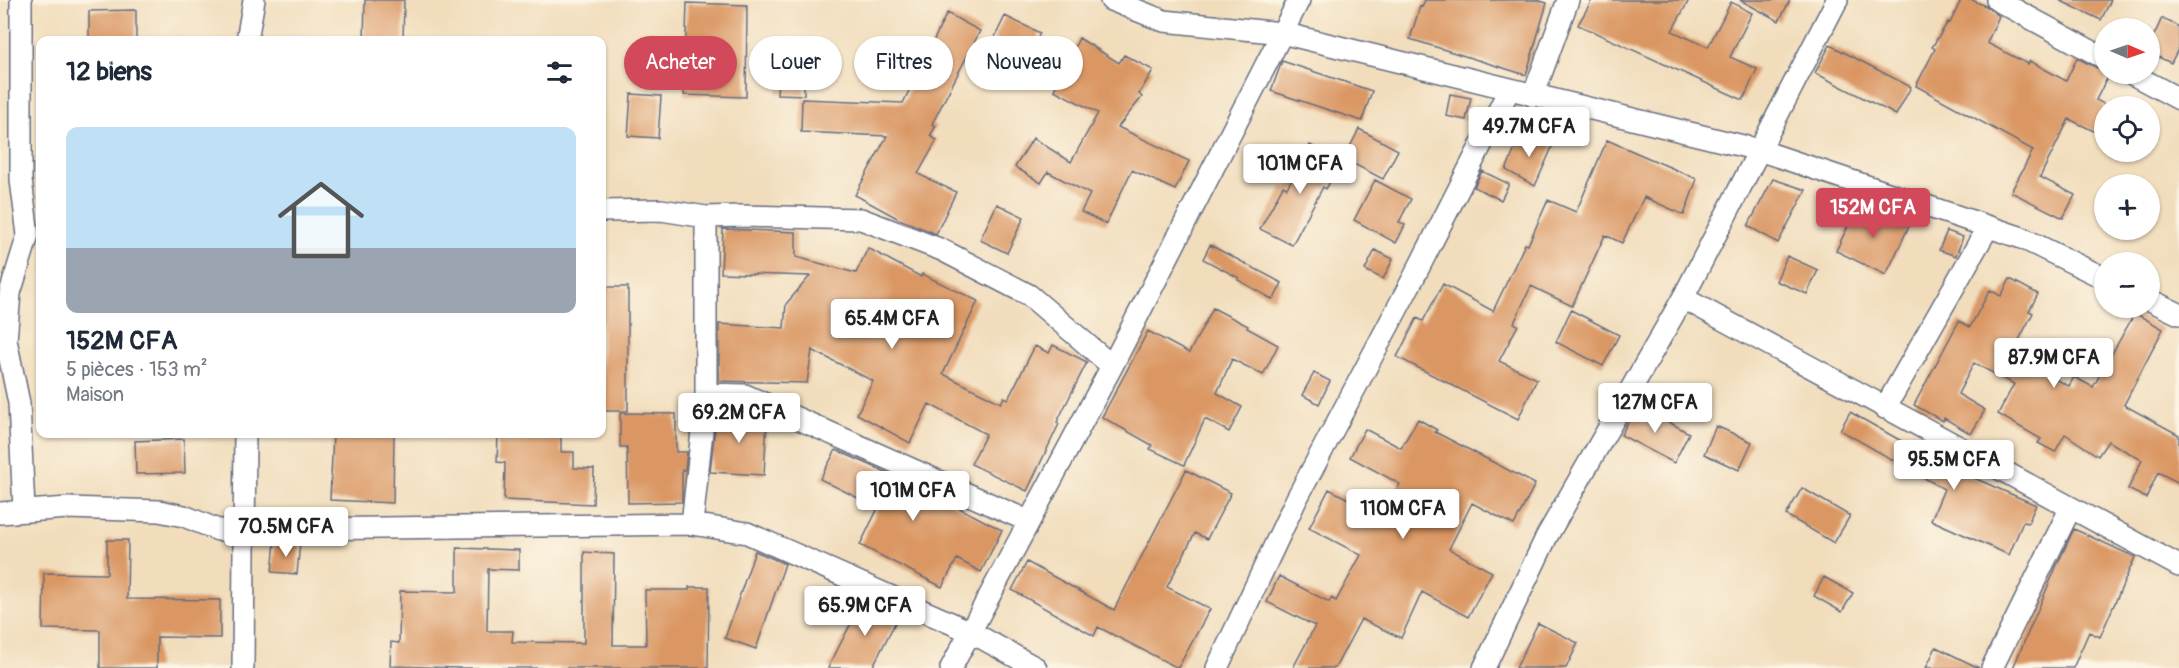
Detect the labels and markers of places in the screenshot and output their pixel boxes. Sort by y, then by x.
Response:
pin: 49.7M CFA [1460,107,1598,158]
pin: 101M CFA [1238,144,1362,195]
pin: 152M CFA [1811,188,1935,239]
pin: 65.4M CFA [823,299,961,350]
pin: 87.9M CFA [1985,338,2123,389]
pin: 127M CFA [1593,383,1717,434]
pin: 69.2M CFA [670,393,808,444]
pin: 95.5M CFA [1885,440,2023,491]
pin: 101M CFA [851,471,975,522]
pin: 110M CFA [1341,489,1465,540]
pin: 70.5M CFA [217,507,355,558]
pin: 65.9M CFA [796,586,934,637]

